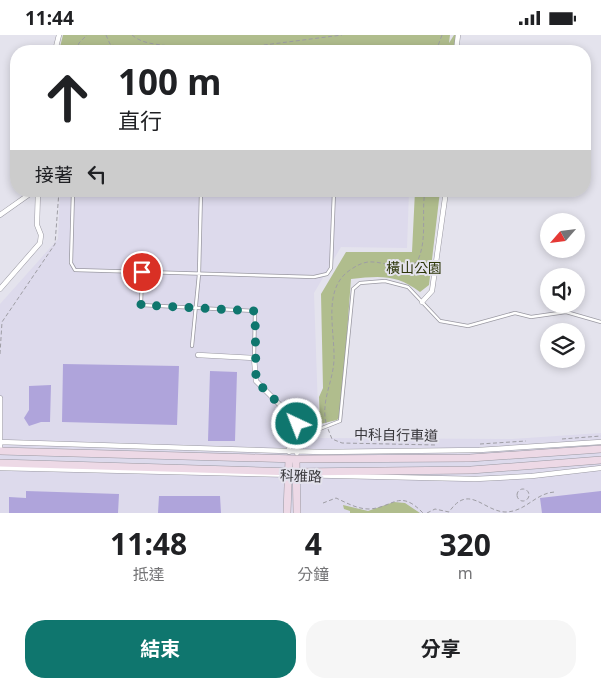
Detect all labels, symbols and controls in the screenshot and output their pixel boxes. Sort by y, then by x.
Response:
text: 11:44 [25,5,74,31]
text: 100 m [118,58,221,105]
icon: ahead [35,65,100,130]
text: 直行 [118,105,162,135]
icon: left [83,160,111,188]
text: 接著 [35,162,73,188]
north arrow [540,213,585,257]
map controls [540,213,585,368]
pin [121,251,163,293]
icon: arrive [128,258,156,286]
park label: 橫山公園 [386,258,442,277]
button: sound [540,268,585,313]
button: layers [540,323,585,368]
position arrow [270,397,322,449]
street label: 中科自行車道 [354,424,438,445]
street label: 科雅路 [280,465,322,486]
text: 11:48 [110,523,187,564]
text: 4 [305,523,322,564]
text: 320 [439,524,491,565]
text: m [458,562,473,584]
text: 抵達 [133,563,165,585]
text: 分鐘 [297,563,329,585]
button: 結束 [25,620,296,678]
button: 分享 [306,620,576,678]

